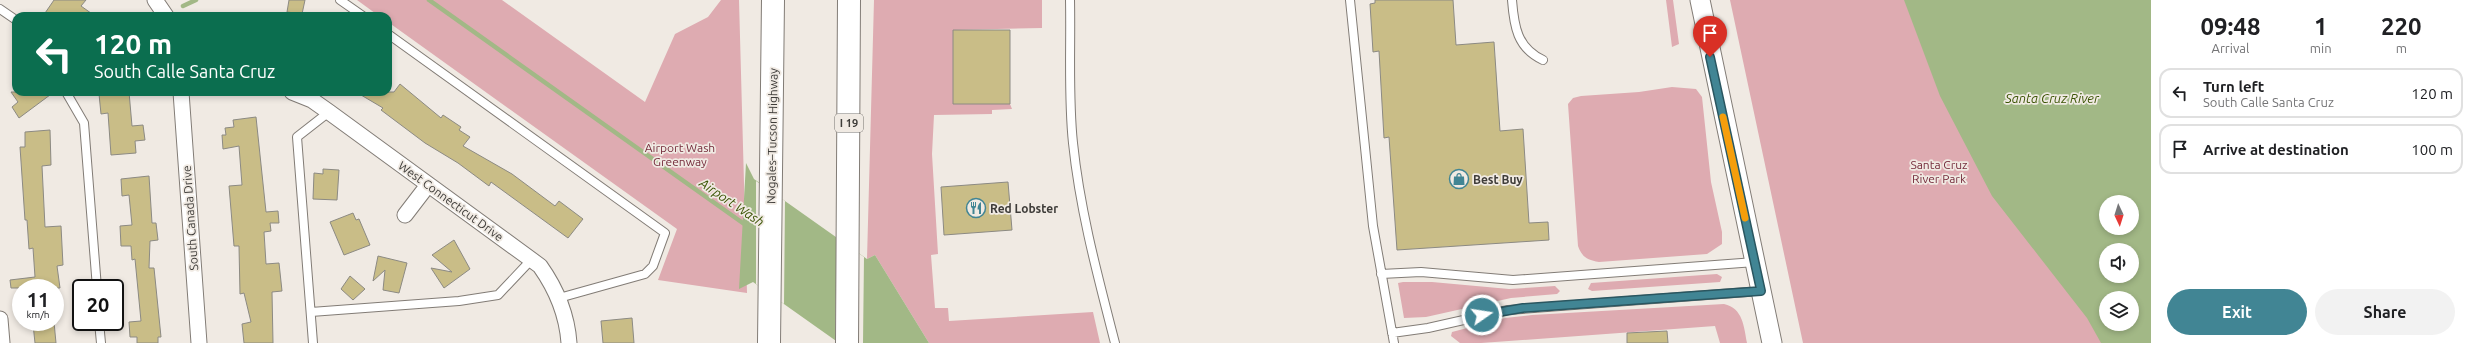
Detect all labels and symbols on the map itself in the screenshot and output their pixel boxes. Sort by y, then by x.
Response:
pin [1693,16,1727,57]
street label: Nogales–Tucson Highway [764,68,780,204]
water label: Santa Cruz River [2004,91,2100,105]
road number: I 19 [835,114,863,132]
park label: Airport Wash Greenway [645,141,715,168]
park label: Santa Cruz River Park [1910,158,1968,185]
street label: West Connecticut Drive [396,159,506,243]
street label: South Canada Drive [180,165,200,271]
shop icon: Best Buy [1448,168,1470,190]
place label: Best Buy [1473,173,1523,186]
water label: Airport Wash [696,175,767,229]
north arrow [2099,195,2139,235]
restaurant icon: Red Lobster [965,197,987,219]
place label: Red Lobster [990,202,1058,215]
speed limit sign: 20 [72,279,124,331]
position arrow [1461,294,1503,336]

